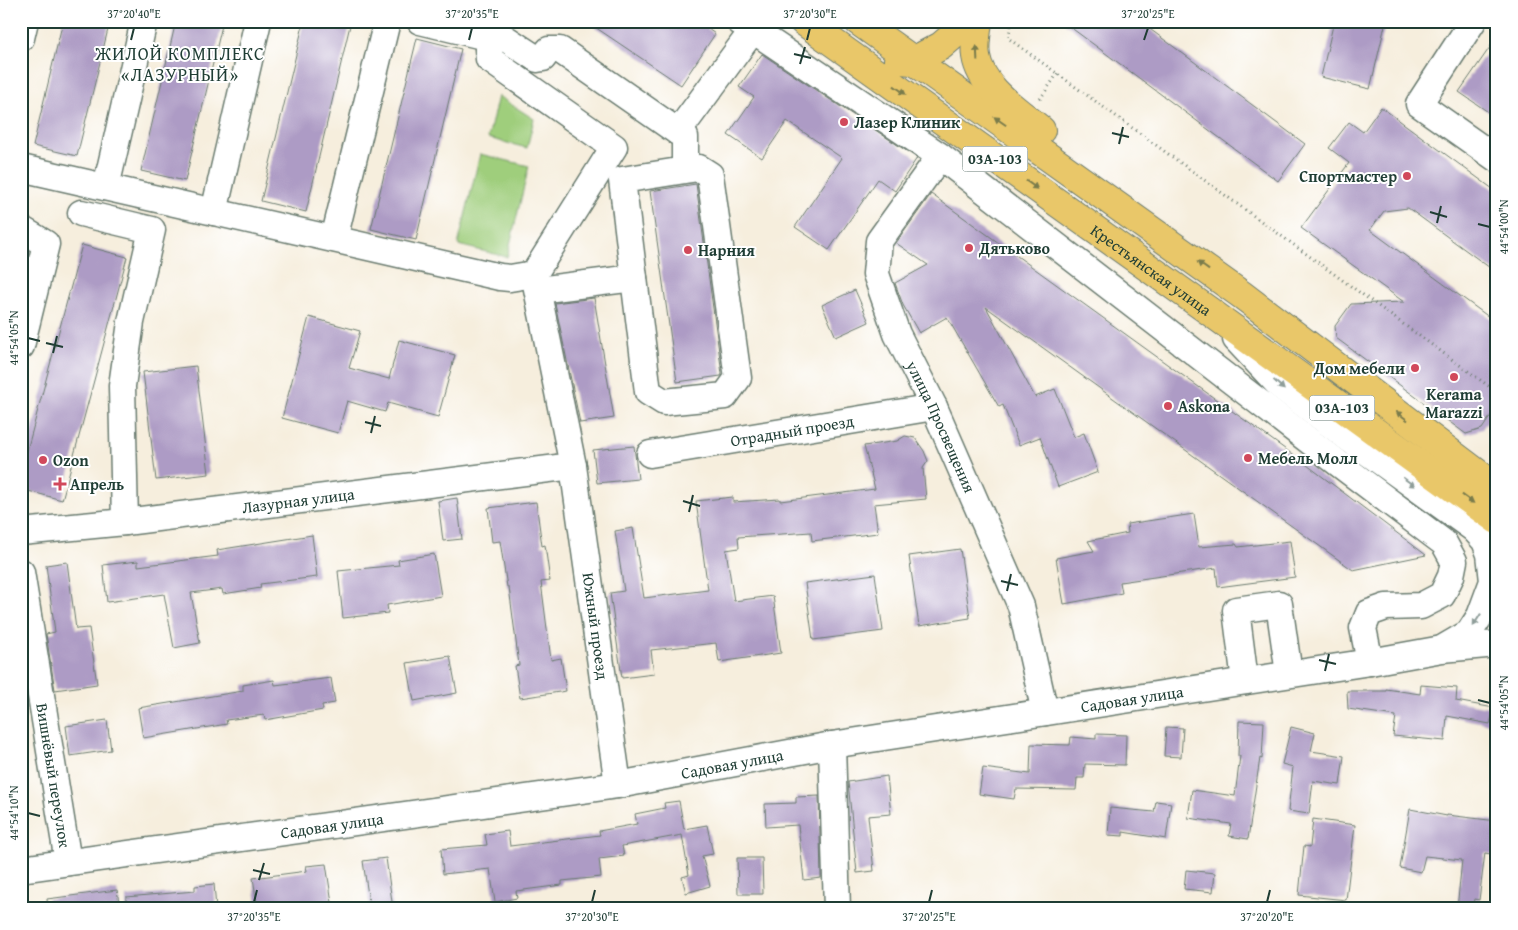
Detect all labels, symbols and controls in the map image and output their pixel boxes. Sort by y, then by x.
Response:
text: 37°20'40"E [107,5,161,22]
text: 37°20'35"E [445,5,499,22]
text: 37°20'30"E [783,5,837,22]
text: 37°20'25"E [1121,5,1175,22]
district label: ЖИЛОЙ КОМПЛЕКС «ЛАЗУРНЫЙ» [94,40,265,88]
one-way arrow [972,44,980,60]
one-way arrow [893,85,907,95]
place label: Лазер Клиник [854,110,961,134]
marker: Лазер Клиник [838,116,850,128]
one-way arrow [993,116,1006,126]
road number: 03А-103 [962,146,1028,172]
place label: Спортмастер [1299,164,1397,188]
marker: Спортмастер [1401,170,1413,182]
one-way arrow [1025,180,1039,190]
text: 44°54'00"N [1495,199,1512,255]
street label: Крестьянская улица [1086,218,1217,322]
place label: Дятьково [978,236,1051,260]
place label: Нарния [698,238,755,262]
marker: Дятьково [963,242,975,254]
marker: Нарния [682,244,694,256]
one-way arrow [1196,261,1210,271]
text: 44°54'05"N [5,310,22,366]
street label: улица Просвещения [900,355,982,496]
place label: Дом мебели [1313,356,1405,380]
marker: Дом мебели [1409,362,1421,374]
marker: Kerama Marazzi [1448,371,1460,383]
one-way arrow [1273,379,1285,390]
place label: Kerama Marazzi [1425,382,1483,424]
place label: Askona [1178,394,1231,418]
road number: 03А-103 [1310,396,1374,420]
marker: Askona [1162,400,1174,412]
street label: Отрадный проезд [728,408,856,453]
one-way arrow [1396,411,1409,422]
place label: Мебель Молл [1258,446,1358,470]
place label: Ozon [53,448,89,472]
marker: Мебель Молл [1242,452,1254,464]
marker: Ozon [37,454,49,466]
place label: Апрель [70,472,124,496]
one-way arrow [1402,477,1415,487]
marker: Апрель [54,478,66,490]
street label: Лазурная улица [240,481,356,519]
one-way arrow [1461,494,1475,504]
street label: Южный проезд [577,571,615,681]
one-way arrow [1473,613,1482,627]
text: 44°54'05"N [1495,675,1512,731]
street label: Садовая улица [1079,679,1185,718]
street label: Вишнёвый переулок [30,701,78,850]
street label: Садовая улица [679,742,786,785]
text: 44°54'10"N [5,785,22,841]
street label: Садовая улица [279,806,385,844]
text: 37°20'35"E [227,908,281,925]
text: 37°20'30"E [565,908,619,925]
text: 37°20'25"E [902,908,956,925]
text: 37°20'20"E [1240,908,1294,925]

